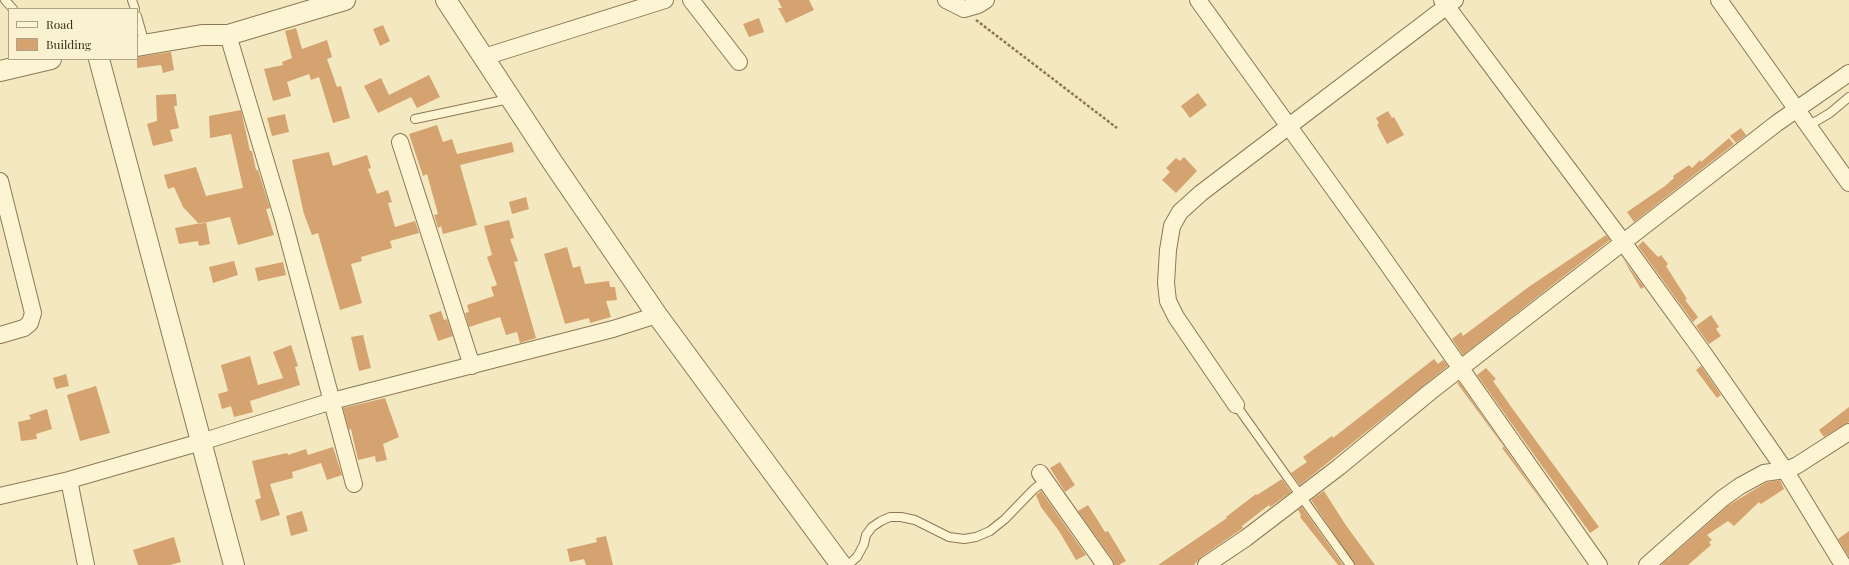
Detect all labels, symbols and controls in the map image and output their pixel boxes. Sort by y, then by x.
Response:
legend [8,8,138,60]
text: Road [46,16,73,32]
text: Building [46,36,91,52]

